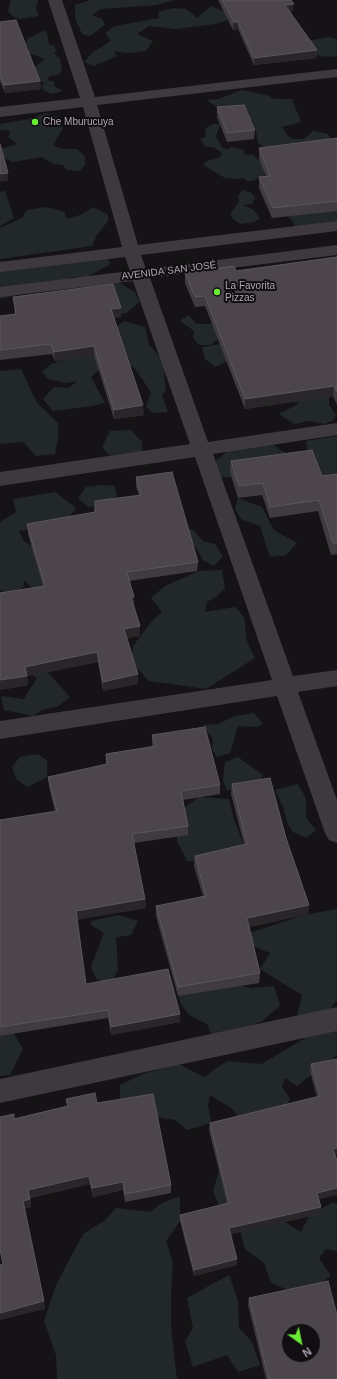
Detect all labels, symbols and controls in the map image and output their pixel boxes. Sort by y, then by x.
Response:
place label: Che Mburucuya [43,116,114,128]
marker: Che Mburucuya [30,117,40,127]
street label: AVENIDA SAN JOSÉ [121,259,217,283]
place label: La Favorita Pizzas [225,280,275,304]
marker: La Favorita Pizzas [212,287,222,297]
north arrow [281,1323,321,1363]
text: N [300,1345,314,1359]

